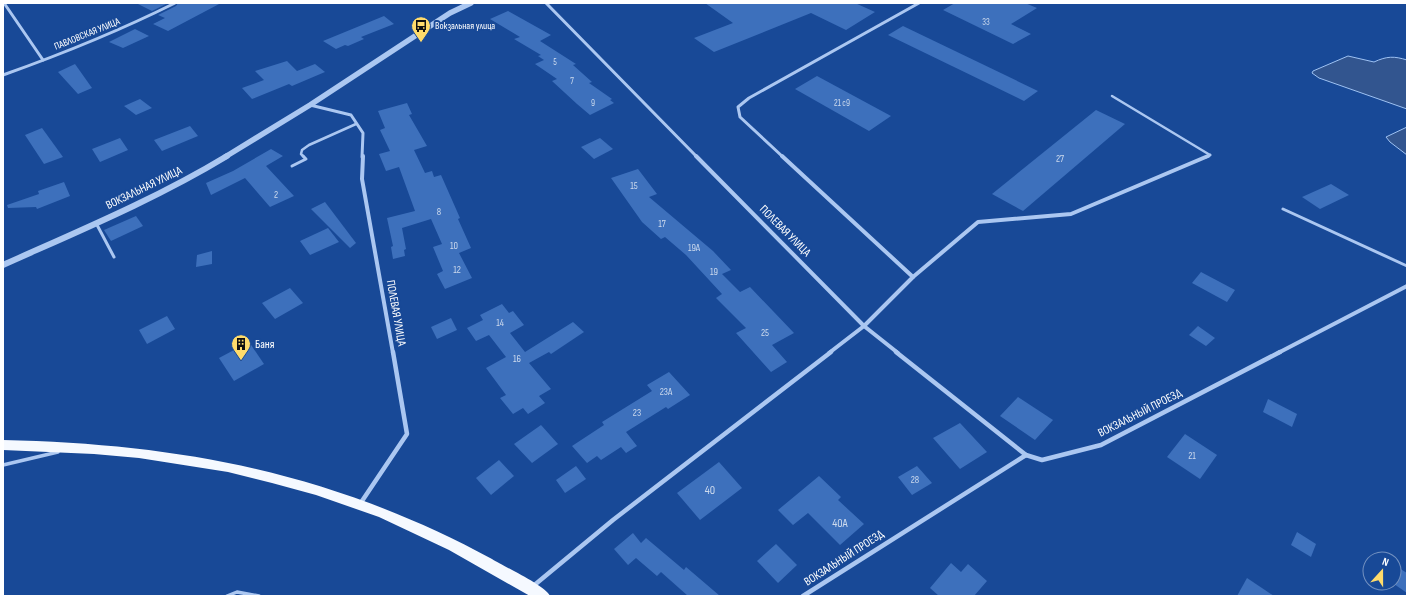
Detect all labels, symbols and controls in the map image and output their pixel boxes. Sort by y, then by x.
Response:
street label: ПАВЛОВСКАЯ УЛИЦА [52,15,122,53]
bus stop icon: Вокзальная улица [410,15,432,43]
house number: 33 [982,17,990,28]
place label: Вокзальная улица [435,20,495,32]
house number: 5 [553,57,557,68]
house number: 7 [570,76,574,87]
house number: 9 [591,98,595,109]
house number: 21 с9 [834,98,850,109]
house number: 27 [1056,153,1064,165]
street label: ВОКЗАЛЬНАЯ УЛИЦА [103,163,185,213]
house number: 15 [630,180,638,192]
house number: 2 [274,189,278,201]
street label: ПОЛЕВАЯ УЛИЦА [756,202,815,261]
house number: 8 [437,206,441,218]
house number: 17 [658,218,666,230]
house number: 10 [450,240,458,252]
house number: 19А [688,242,701,254]
house number: 12 [453,264,461,276]
house number: 19 [710,266,718,278]
street label: ПОЛЕВАЯ УЛИЦА [383,279,409,348]
house number: 14 [496,317,504,329]
house number: 25 [761,327,769,339]
building icon: Баня [230,333,252,361]
place label: Баня [255,337,275,352]
house number: 16 [513,353,521,365]
street label: ВОКЗАЛЬНЫЙ ПРОЕЗД [1096,385,1185,441]
house number: 23А [660,386,673,398]
house number: 23 [633,407,641,419]
house number: 21 [1188,450,1196,462]
house number: 28 [911,474,919,486]
house number: 40 [705,483,715,498]
house number: 40А [832,516,849,531]
street label: ВОКЗАЛЬНЫЙ ПРОЕЗД [801,526,887,589]
north arrow [1362,551,1402,591]
text: N [1380,555,1391,569]

